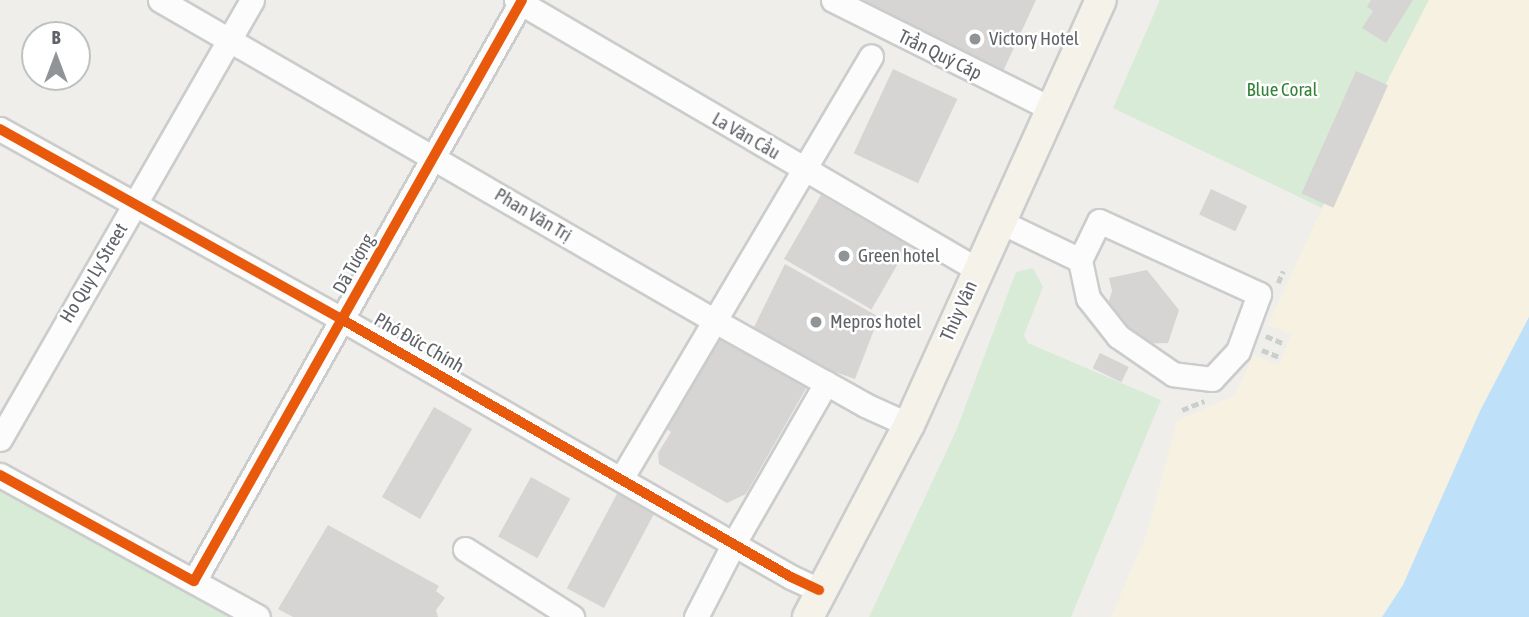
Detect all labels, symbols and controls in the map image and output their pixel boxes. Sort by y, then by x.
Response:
north arrow [21,21,91,91]
street label: Trần Quý Cáp [894,25,986,85]
text: B [51,26,61,48]
place label: Victory Hotel [989,28,1079,50]
marker: Victory Hotel [967,31,983,47]
park label: Blue Coral [1246,79,1318,101]
street label: La Văn Cầu [708,107,784,165]
street label: Phan Văn Trị [490,183,576,247]
street label: Ho Quy Ly Street [55,219,133,327]
street label: Dã Tượng [328,230,380,298]
place label: Green hotel [858,245,940,267]
marker: Green hotel [836,248,852,264]
street label: Thùy Vân [936,277,982,345]
street label: Phó Đức Chính [370,308,468,378]
place label: Mepros hotel [830,311,921,333]
marker: Mepros hotel [808,314,824,330]

